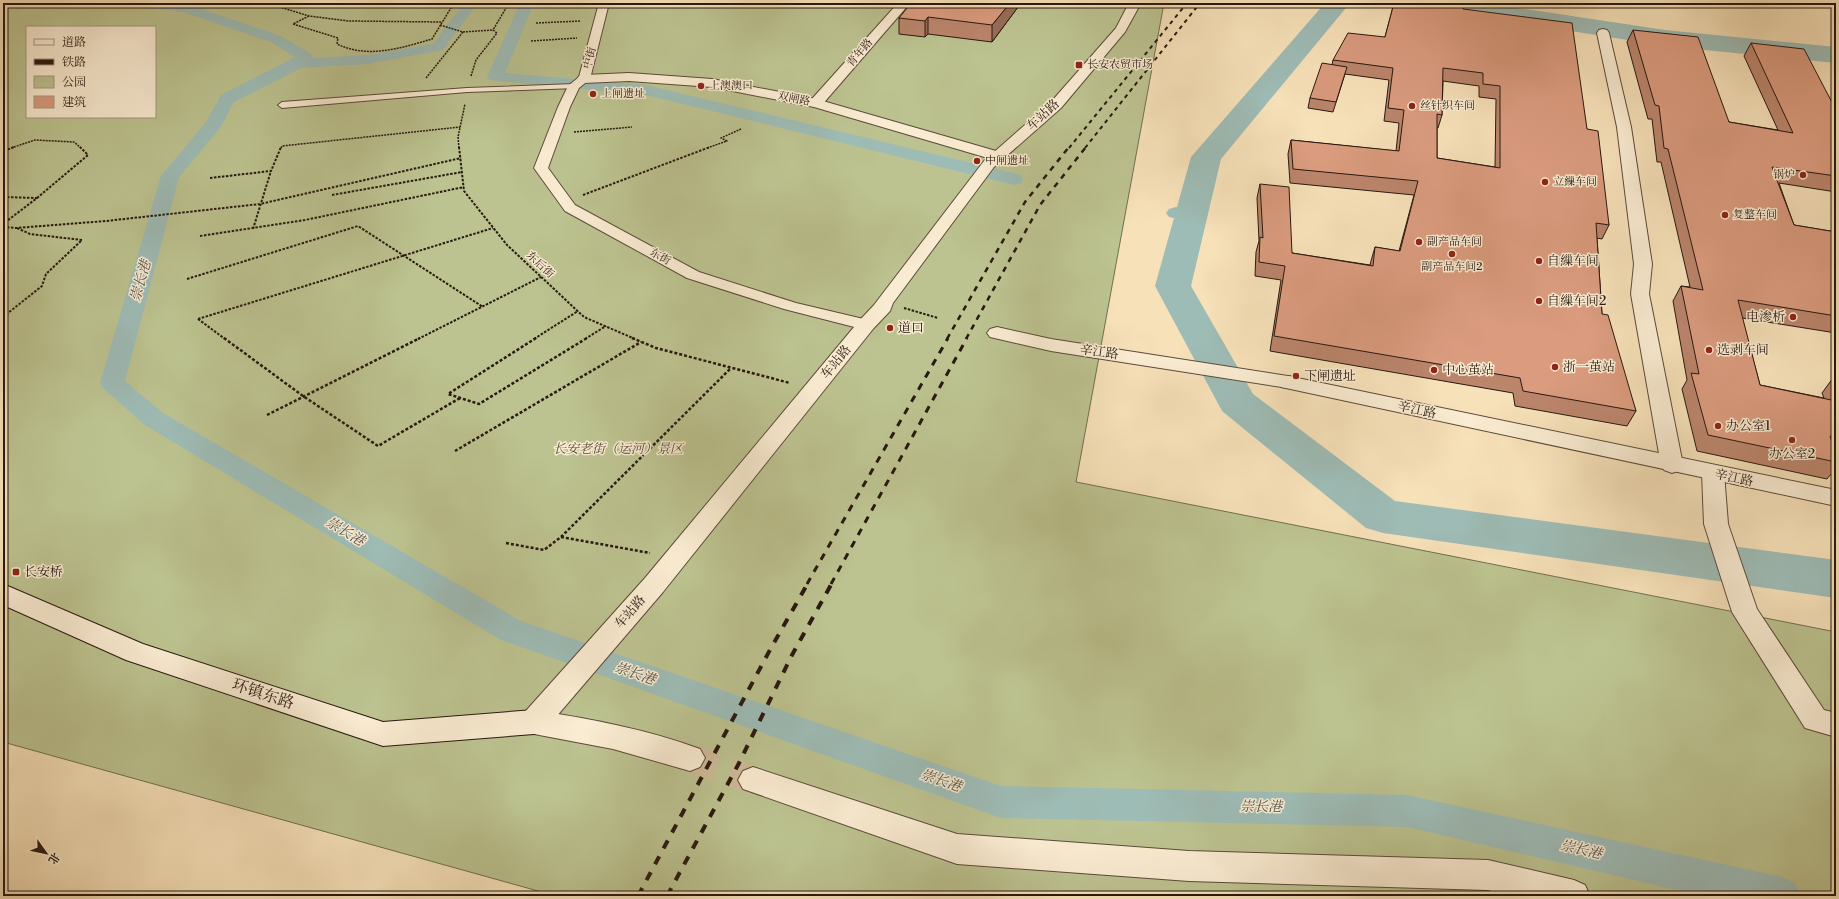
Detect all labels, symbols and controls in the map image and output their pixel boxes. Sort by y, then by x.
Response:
legend [26,26,156,118]
text: 道路 [62,35,86,50]
street label: 青年路 [844,36,876,70]
street label: 中街 [581,46,599,70]
text: 铁路 [62,55,86,70]
place label: 长安农贸市场 [1087,58,1153,72]
marker: 长安农贸市场 [1074,60,1084,70]
text: 公园 [62,75,86,90]
place label: 上澳澳口 [709,79,753,93]
marker: 上澳澳口 [696,81,706,91]
place label: 上闸遗址 [601,87,645,101]
marker: 上闸遗址 [588,89,598,99]
street label: 双闸路 [776,89,812,109]
text: 建筑 [62,95,86,110]
street label: 车站路 [1023,96,1063,134]
place label: 丝针织车间 [1420,99,1475,113]
marker: 丝针织车间 [1407,101,1417,111]
place label: 中闸遗址 [985,154,1029,168]
marker: 中闸遗址 [972,156,982,166]
place label: 锅炉 [1773,168,1795,182]
marker: 锅炉 [1798,170,1808,180]
place label: 立繅车间 [1553,175,1597,189]
marker: 立繅车间 [1540,177,1550,187]
place label: 复整车间 [1733,208,1777,222]
marker: 复整车间 [1720,210,1730,220]
place label: 副产品车间 [1427,235,1482,249]
marker: 副产品车间 [1414,237,1424,247]
street label: 东街 [647,246,673,268]
street label: 东后街 [523,249,557,281]
marker: 副产品车间2 [1447,249,1457,259]
place label: 自繅车间 [1547,253,1599,269]
water label: 崇长港 [127,256,156,304]
marker: 自繅车间 [1534,256,1544,266]
place label: 副产品车间2 [1421,260,1483,274]
place label: 自繅车间2 [1547,293,1606,309]
marker: 自繅车间2 [1534,296,1544,306]
place label: 电渗析 [1746,309,1785,325]
marker: 电渗析 [1788,312,1798,322]
place label: 道口 [898,320,924,336]
marker: 道口 [885,323,895,333]
street label: 辛江路 [1079,341,1119,363]
street label: 车站路 [818,342,854,382]
place label: 选剥车间 [1717,342,1769,358]
marker: 选剥车间 [1704,345,1714,355]
place label: 浙一茧站 [1563,359,1615,375]
place label: 中心茧站 [1442,362,1494,378]
marker: 浙一茧站 [1550,362,1560,372]
marker: 中心茧站 [1429,365,1439,375]
place label: 下闸遗址 [1304,368,1356,384]
marker: 下闸遗址 [1291,371,1301,381]
street label: 辛江路 [1396,398,1438,422]
place label: 办公室1 [1726,418,1771,434]
marker: 办公室1 [1713,421,1723,431]
marker: 办公室2 [1787,435,1797,445]
park label: 长安老街（运河）景区 [553,441,685,457]
place label: 办公室2 [1769,446,1815,462]
street label: 辛江路 [1713,466,1755,490]
water label: 崇长港 [322,513,369,552]
place label: 长安桥 [24,564,63,580]
marker: 长安桥 [11,567,21,577]
street label: 车站路 [611,592,649,632]
water label: 崇长港 [612,659,660,690]
street label: 环镇东路 [229,675,297,713]
water label: 崇长港 [918,766,966,797]
water label: 崇长港 [1240,798,1284,816]
north arrow [26,833,66,873]
water label: 崇长港 [1559,837,1605,864]
text: 北 [45,849,62,866]

